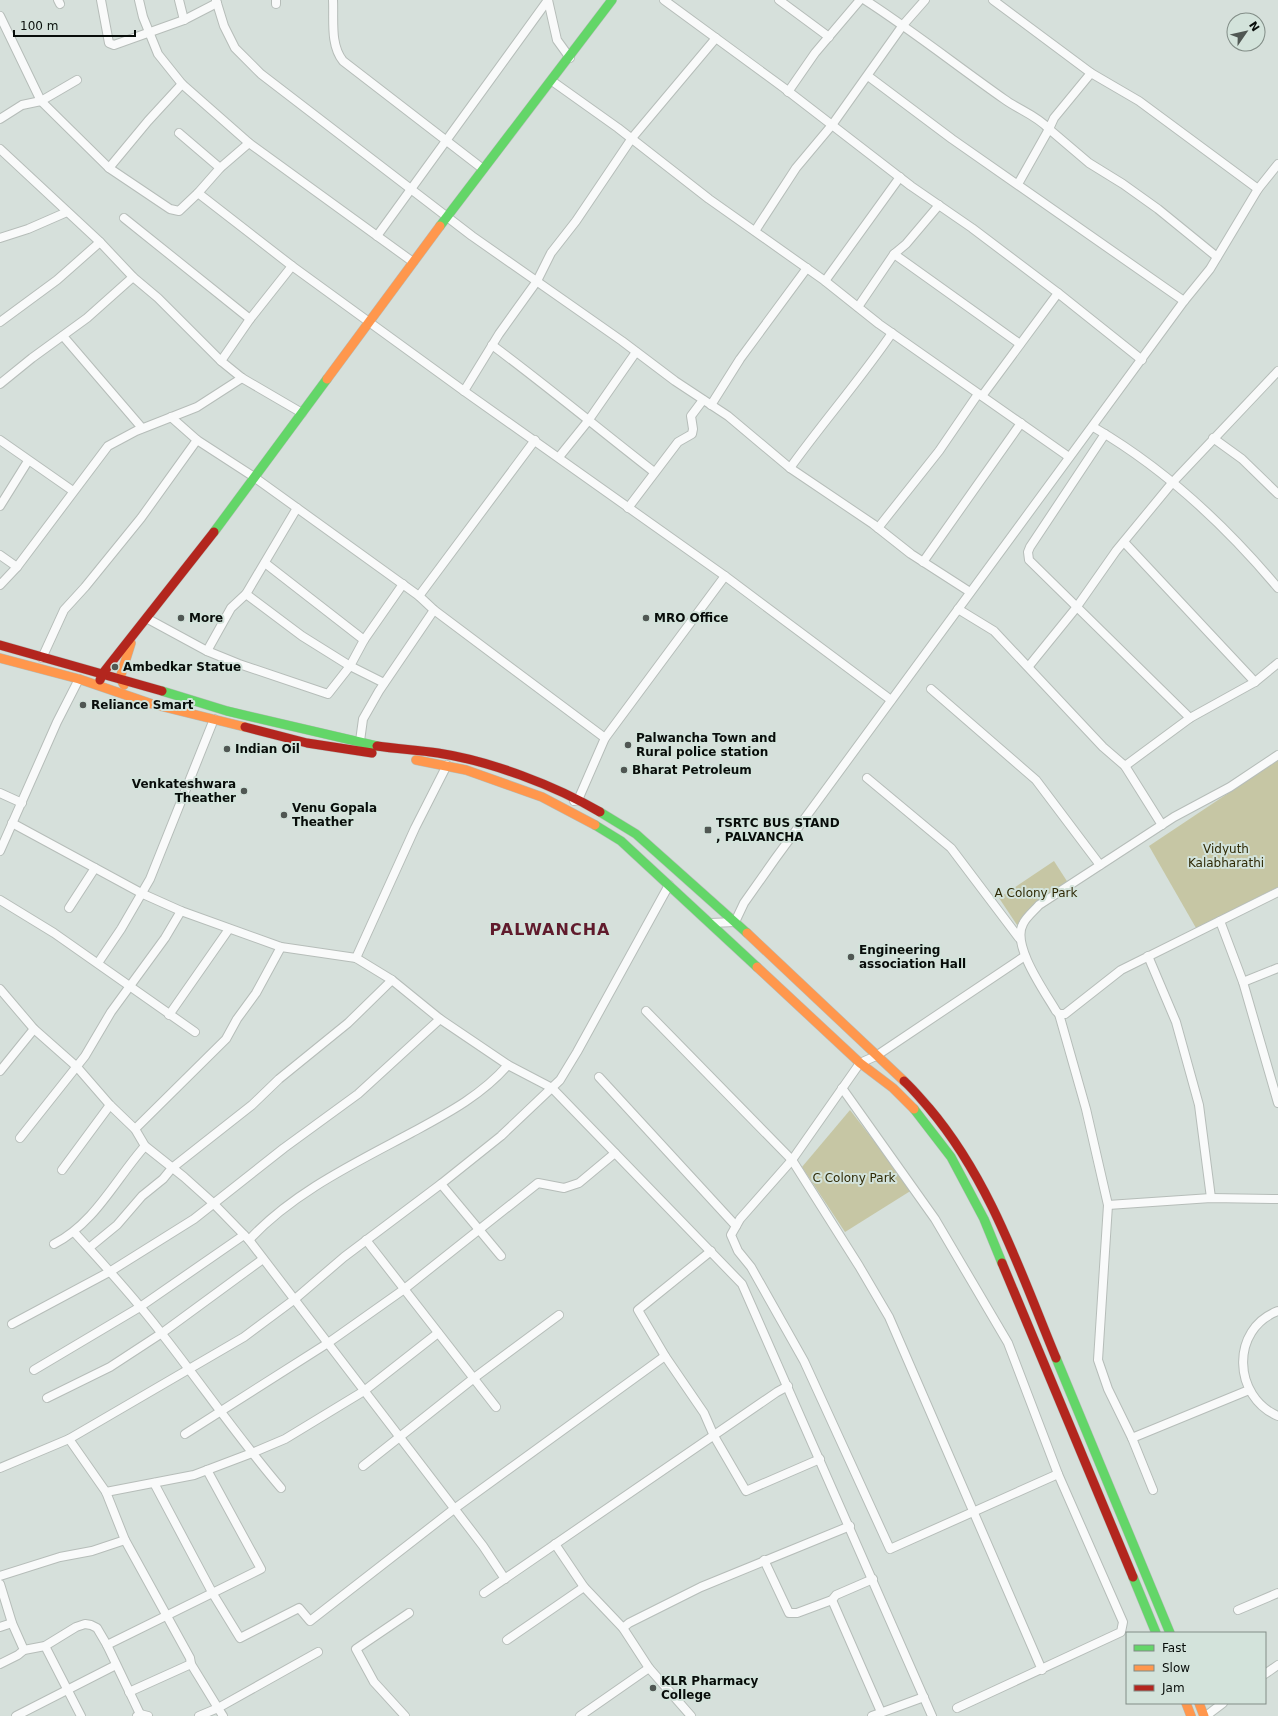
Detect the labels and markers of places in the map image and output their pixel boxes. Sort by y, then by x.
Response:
place label: More [189,611,223,625]
place label: MRO Office [654,611,728,625]
marker: More [176,613,186,623]
marker: MRO Office [641,613,651,623]
place label: Ambedkar Statue [123,660,241,674]
marker: Ambedkar Statue [110,662,120,672]
place label: Reliance Smart [91,698,194,712]
marker: Reliance Smart [78,700,88,710]
place label: Palwancha Town and Rural police station [636,731,776,759]
marker: Palwancha Town and Rural police station [623,740,633,750]
place label: Indian Oil [235,742,300,756]
marker: Indian Oil [222,744,232,754]
place label: Bharat Petroleum [632,763,752,777]
marker: Bharat Petroleum [619,765,629,775]
place label: Venkateshwara Theather [132,777,236,805]
marker: Venkateshwara Theather [239,786,249,796]
place label: Venu Gopala Theather [292,801,377,829]
marker: Venu Gopala Theather [279,810,289,820]
place label: TSRTC BUS STAND , PALVANCHA [716,816,840,844]
marker: TSRTC BUS STAND , PALVANCHA [703,825,713,835]
place label: Engineering association Hall [859,943,966,971]
marker: Engineering association Hall [846,952,856,962]
place label: KLR Pharmacy College [661,1674,758,1702]
marker: KLR Pharmacy College [648,1683,658,1693]

